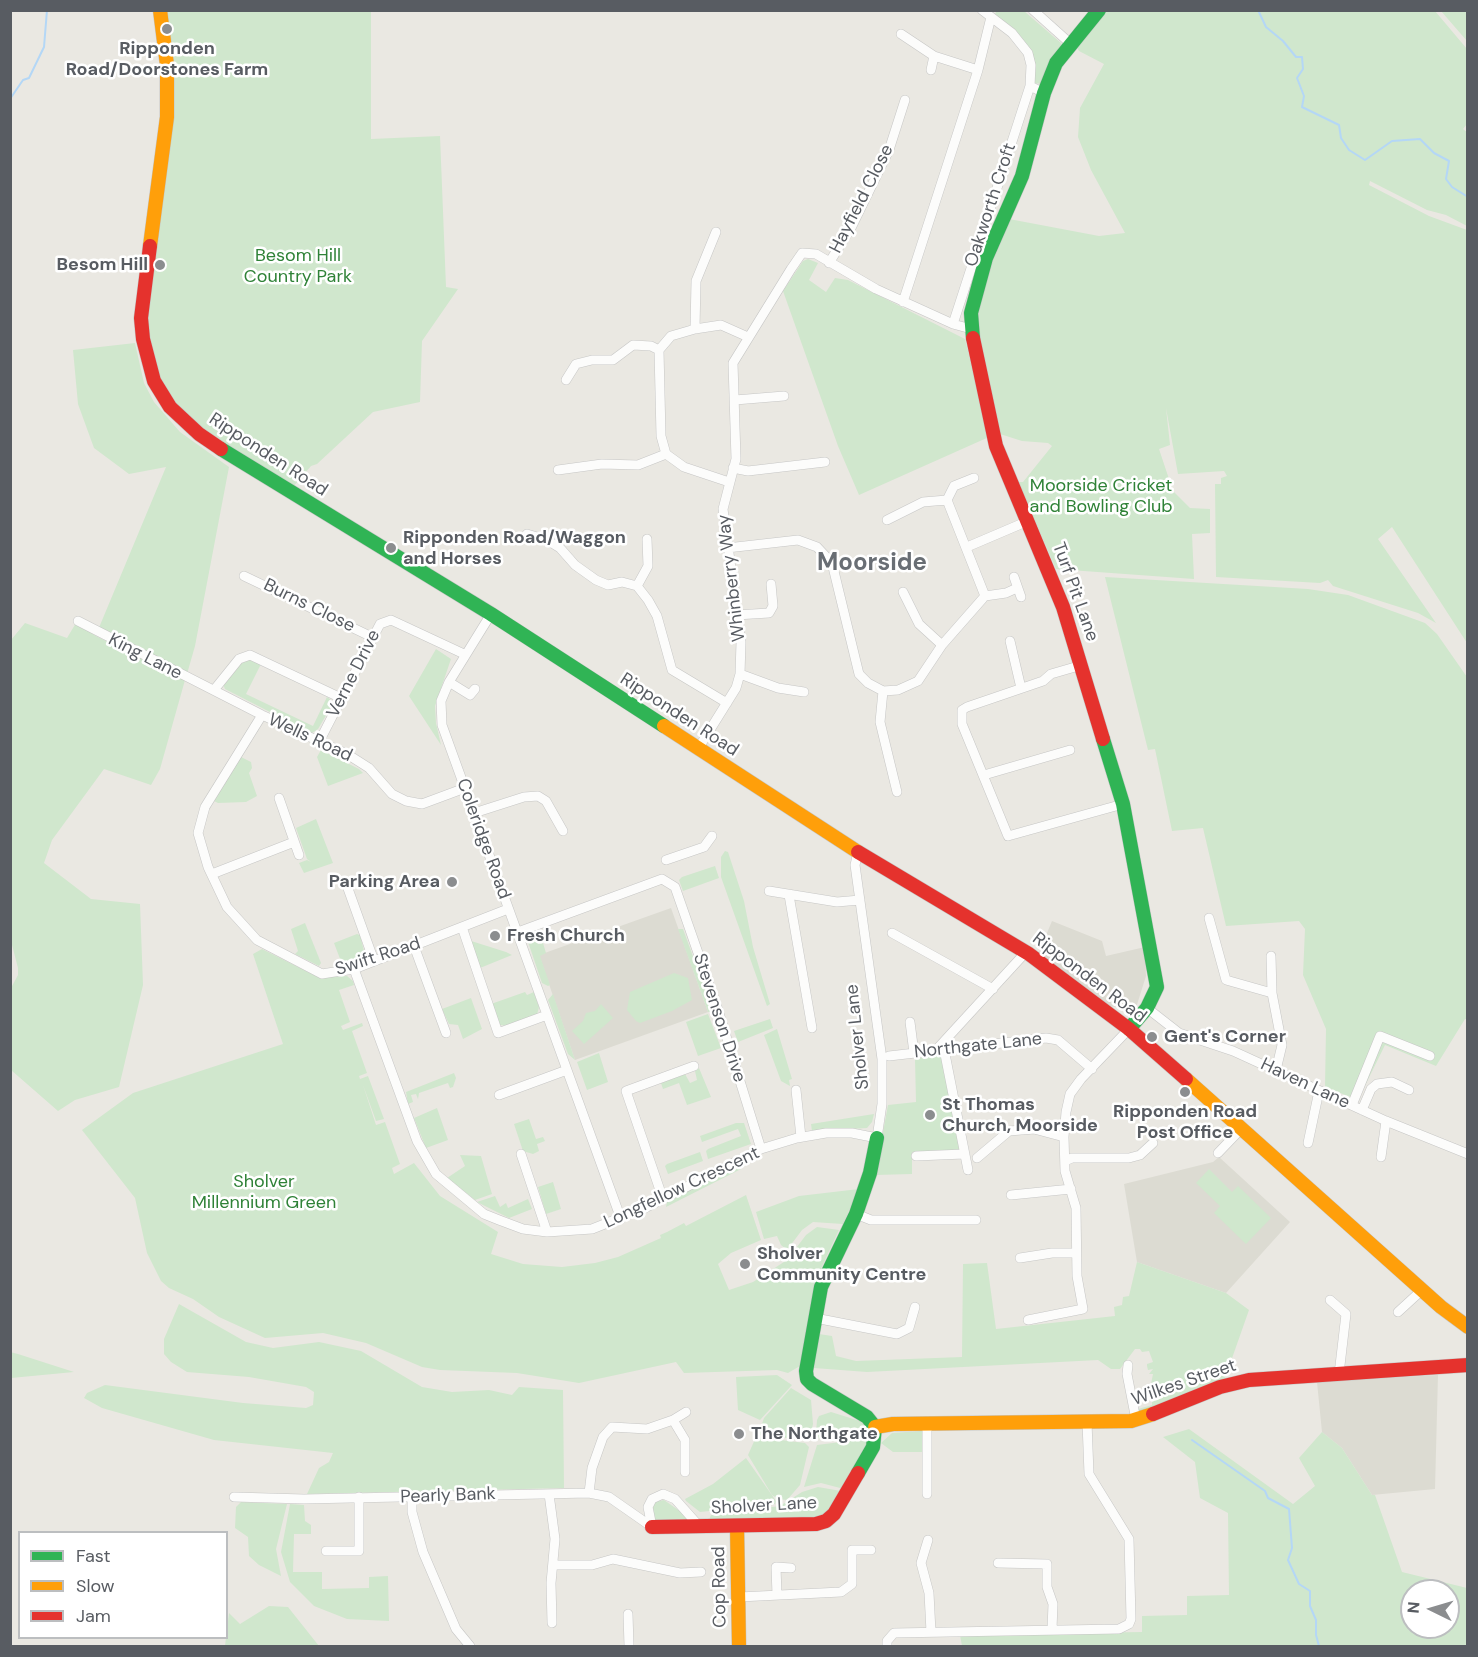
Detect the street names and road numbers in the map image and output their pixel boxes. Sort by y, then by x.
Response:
street label: Oakworth Croft [961,140,1021,270]
street label: Hayfield Close [825,141,899,257]
street label: Ripponden Road [205,409,331,501]
street label: Whinberry Way [713,513,751,643]
street label: Turf Pit Lane [1047,540,1103,644]
street label: Burns Close [260,575,358,637]
street label: Verne Drive [323,626,385,722]
street label: King Lane [105,629,185,685]
street label: Ripponden Road [616,669,742,761]
street label: Wells Road [264,709,356,767]
street label: Coleridge Road [451,776,515,902]
street label: Ripponden Road [1028,928,1150,1028]
street label: Swift Road [333,933,423,981]
street label: Stevenson Drive [688,951,750,1085]
street label: Sholver Lane [842,983,874,1091]
street label: Northgate Lane [913,1029,1043,1063]
street label: Haven Lane [1257,1054,1353,1114]
street label: Longfellow Crescent [601,1142,763,1234]
street label: Wilkes Street [1129,1355,1239,1411]
street label: Pearly Bank [400,1484,496,1508]
street label: Sholver Lane [710,1492,818,1520]
street label: Cop Road [708,1546,732,1628]

